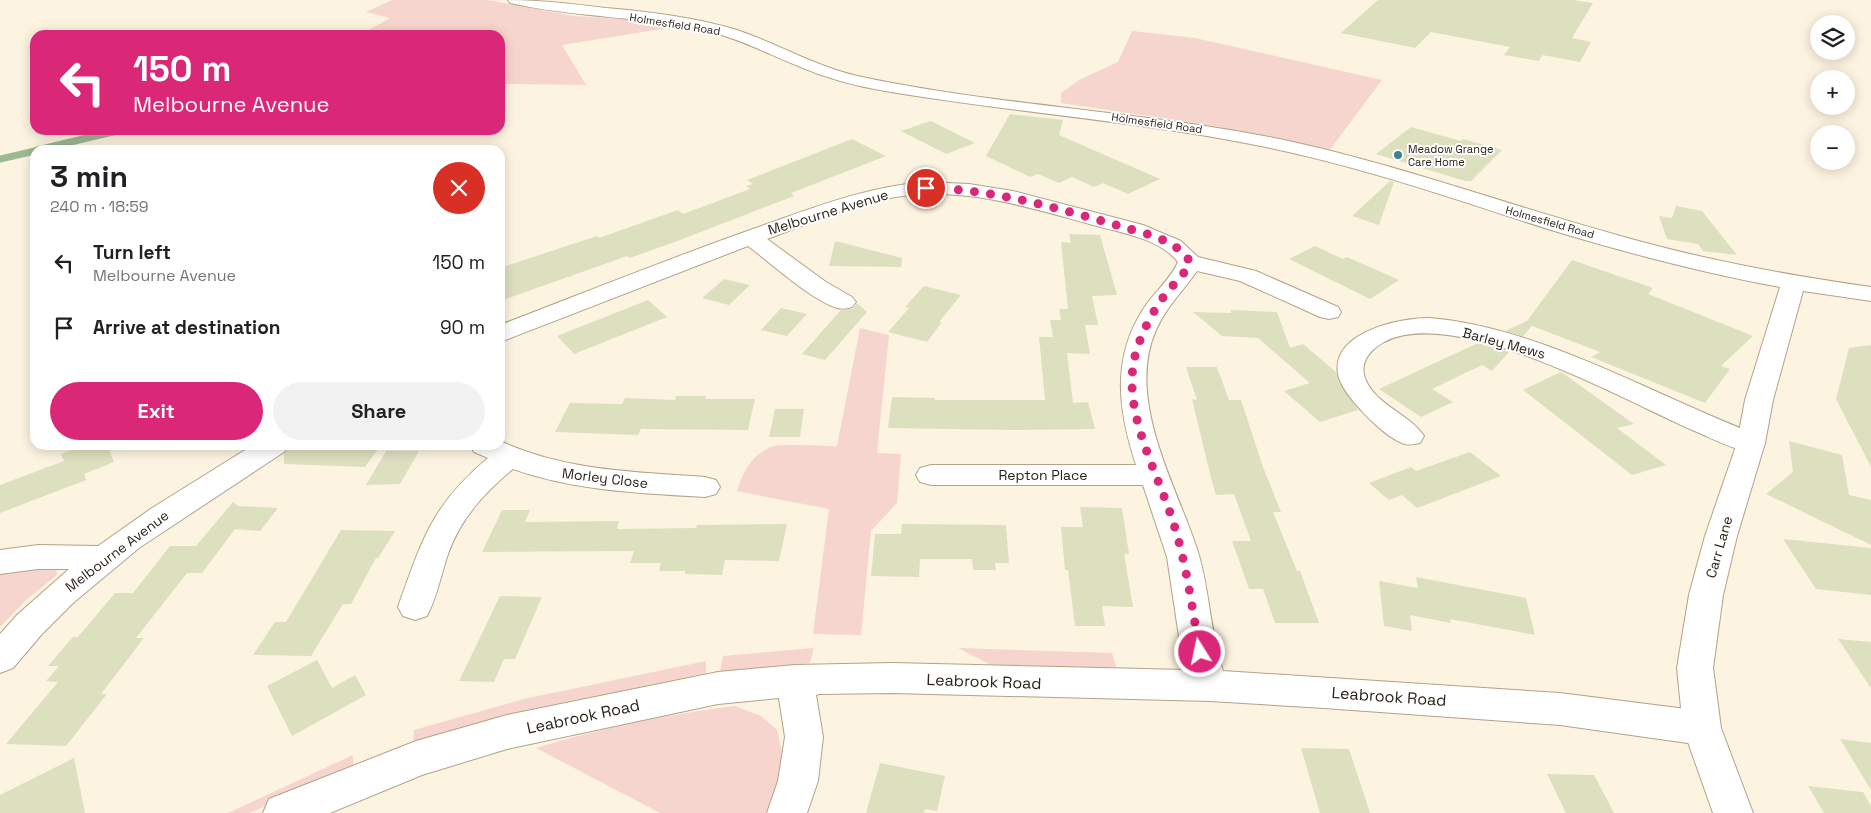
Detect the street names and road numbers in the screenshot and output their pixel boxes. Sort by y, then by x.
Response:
street label: Holmesfield Road [629,10,721,38]
street label: Holmesfield Road [1111,110,1203,136]
street label: Melbourne Avenue [766,185,890,239]
street label: Holmesfield Road [1504,203,1596,241]
street label: Barley Mews [1460,323,1548,363]
street label: Morley Close [561,464,649,492]
street label: Repton Place [998,466,1088,484]
street label: Melbourne Avenue [62,506,172,596]
street label: Carr Lane [1702,514,1736,580]
street label: Leabrook Road [926,669,1042,694]
street label: Leabrook Road [1331,682,1447,711]
street label: Leabrook Road [525,694,642,739]

